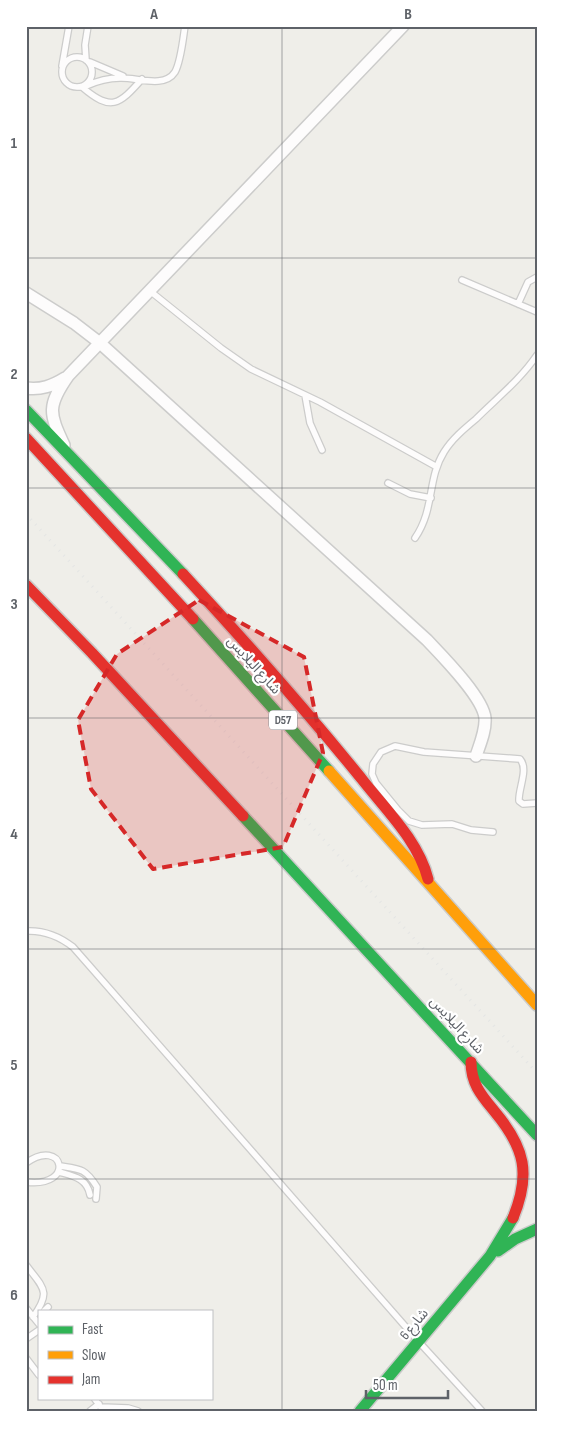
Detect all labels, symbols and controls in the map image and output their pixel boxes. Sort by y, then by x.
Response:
text: A [149,5,158,24]
text: B [404,5,412,24]
text: 1 [11,134,18,153]
text: 2 [10,365,18,384]
text: 3 [10,595,18,614]
street label: شارع اليلايس [222,633,284,699]
road number: D57 [269,710,297,730]
text: 4 [10,825,18,844]
street label: شارع اليلايس [425,993,488,1059]
text: 5 [10,1056,18,1075]
text: 6 [10,1286,18,1305]
street label: شارع 6 [396,1305,434,1344]
legend [38,1310,212,1400]
text: Fast [82,1320,104,1339]
text: Slow [82,1346,106,1365]
scale bar [366,1367,448,1399]
text: Jam [81,1370,100,1389]
text: 50 m [373,1376,398,1395]

